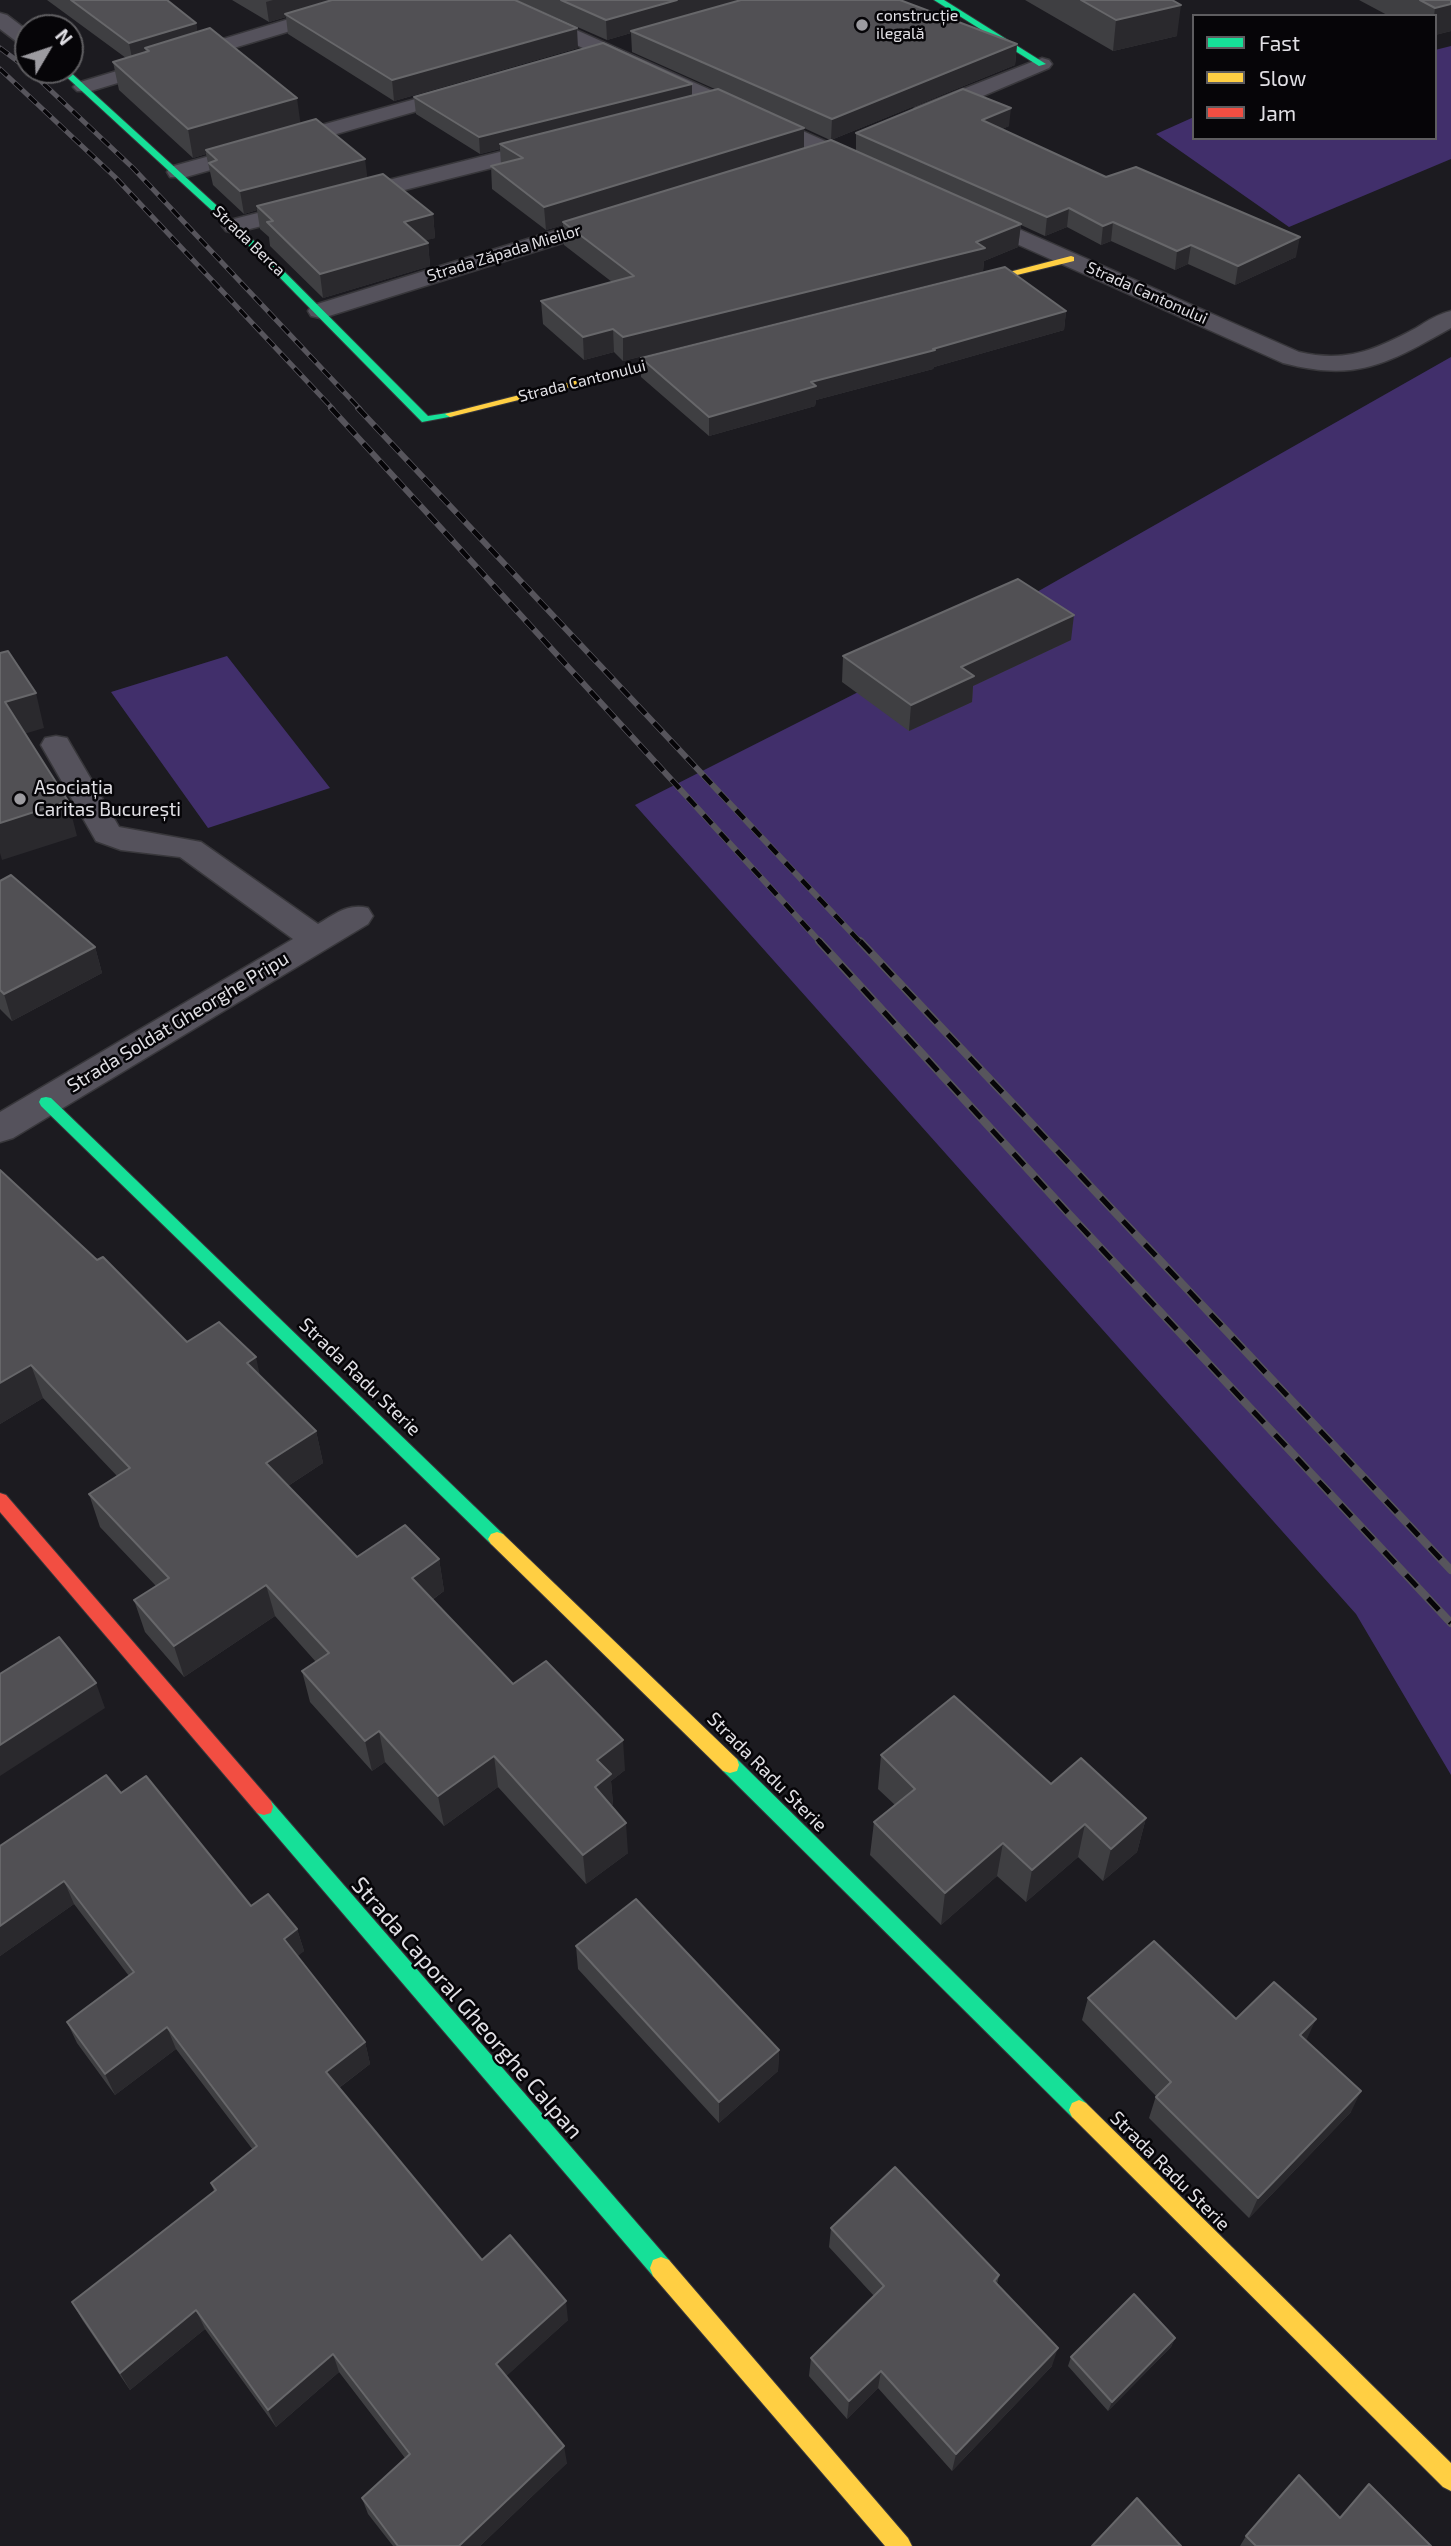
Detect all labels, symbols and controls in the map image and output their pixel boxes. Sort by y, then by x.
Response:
place label: construcție ilegală [876,6,958,44]
north arrow [14,14,84,84]
legend [1192,14,1437,140]
marker: construcție ilegală [854,17,870,33]
text: N [51,24,77,49]
text: Fast [1259,30,1300,55]
text: Slow [1259,65,1306,90]
text: Jam [1259,100,1296,125]
street label: Strada Berca [209,202,289,280]
street label: Strada Zăpada Mieilor [425,220,583,286]
street label: Strada Cantonului [1084,258,1210,328]
street label: Strada Cantonului [516,356,648,406]
place label: Asociația Caritas București [34,777,181,821]
marker: Asociația Caritas București [12,791,28,807]
street label: Strada Soldat Gheorghe Pripu [63,947,293,1097]
street label: Strada Radu Sterie [295,1313,425,1441]
street label: Strada Radu Sterie [702,1707,832,1837]
street label: Strada Caporal Gheorghe Calpan [346,1871,588,2145]
street label: Strada Radu Sterie [1105,2106,1235,2236]

